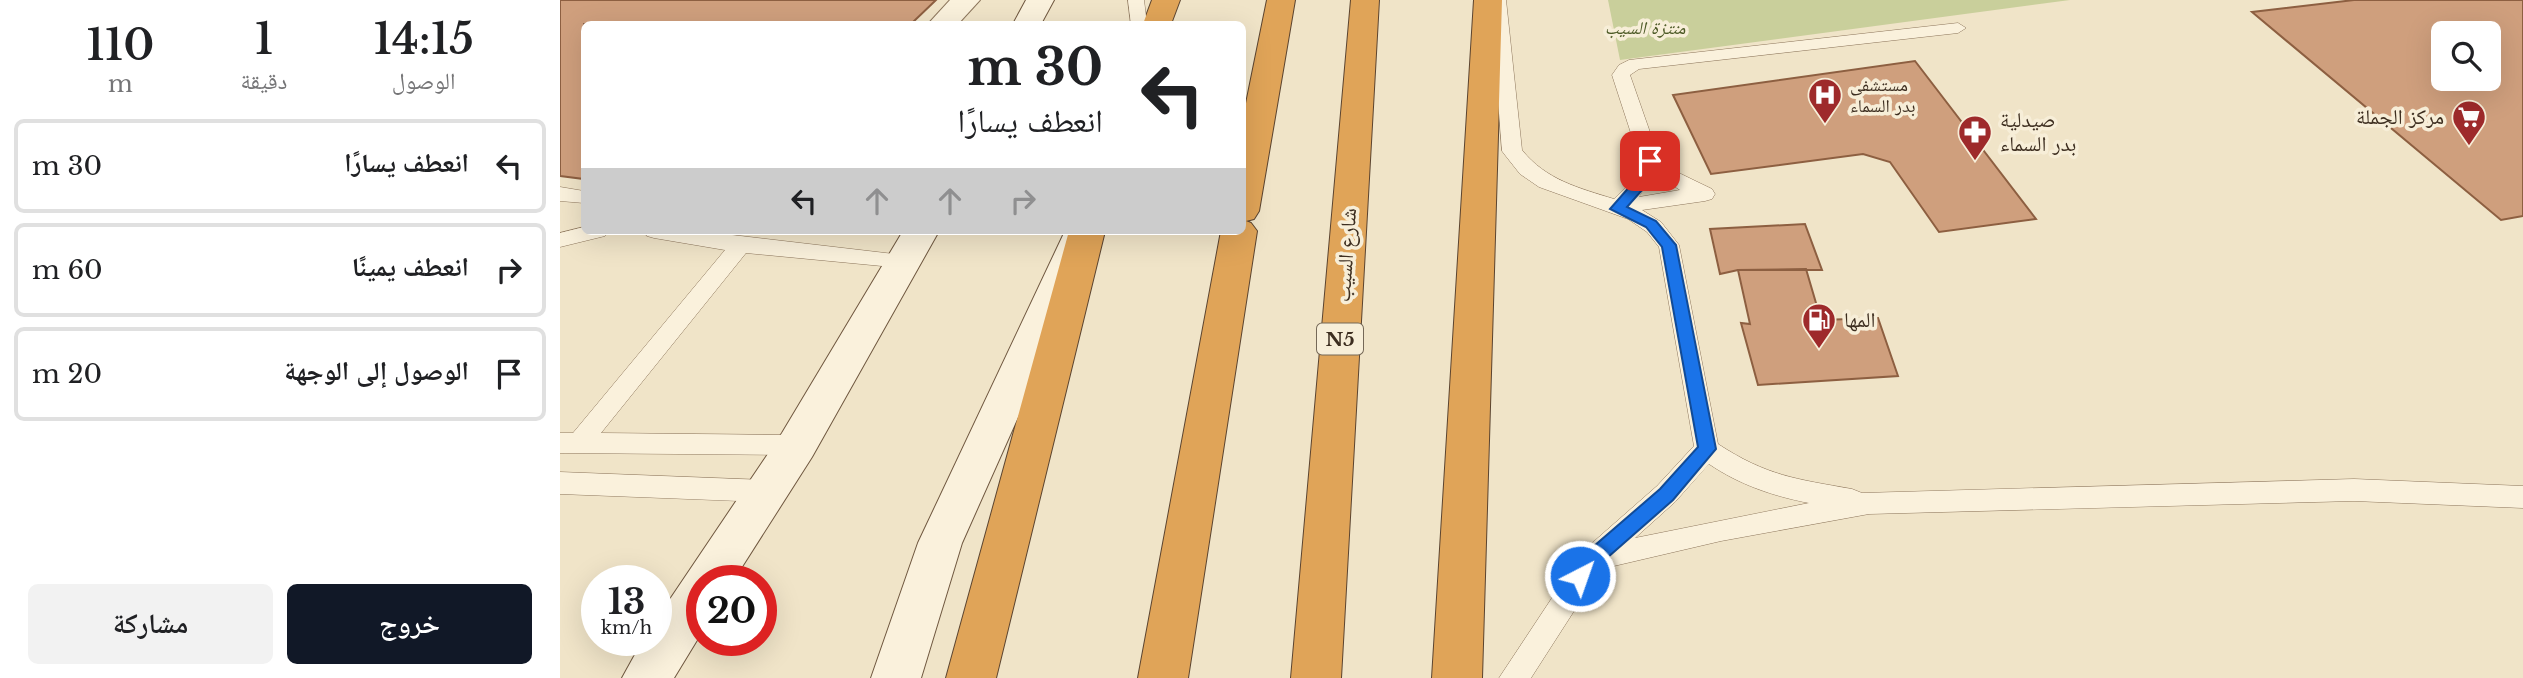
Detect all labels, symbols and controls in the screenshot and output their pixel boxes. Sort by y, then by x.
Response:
text: 1 [255,13,273,65]
text: 14:15 [374,13,474,65]
park label: منتزة السيب [1605,17,1686,39]
text: 110 [86,19,154,71]
map controls [2431,21,2501,91]
button: search [2431,21,2501,91]
text: 30 m [968,37,1103,98]
icon: left [1127,49,1218,140]
text: دقيقة [241,67,287,95]
text: الوصول [392,67,455,95]
text: m [108,70,133,98]
place label: مستشفى بدر السماء [1850,74,1916,117]
hospital icon: مستشفى بدر السماء [1806,76,1844,125]
supermarket icon: مركز الجملة [2450,98,2488,147]
text: انعطف يسارًا [958,101,1103,141]
place label: مركز الجملة [2356,104,2444,130]
place label: صيدلية بدر السماء [2000,107,2076,157]
pharmacy icon: صيدلية بدر السماء [1956,113,1994,162]
pin [1620,131,1680,191]
icon: arrive [1631,142,1669,180]
text: انعطف يسارًا [344,147,469,179]
icon: left [490,147,528,185]
text: 30 m [32,150,102,182]
icon: left [785,182,823,220]
icon: ahead [858,182,896,220]
icon: ahead [931,182,969,220]
icon: right [1004,182,1042,220]
street label: شارع السيب [1330,207,1362,303]
text: انعطف يمينًا [352,251,469,283]
icon: right [490,251,528,289]
text: 60 m [32,254,103,286]
fuel station icon: المها [1800,301,1838,350]
place label: المها [1844,307,1875,333]
road number: N5 [1317,324,1363,354]
text: الوصول إلى الوجهة [284,355,469,387]
icon: arrive [490,355,528,393]
text: 20 m [32,358,102,390]
position arrow [1543,539,1617,613]
speed limit sign: 20 [686,565,777,656]
text: 13 [608,580,645,623]
button: مشاركة [28,584,273,664]
button: خروج [287,584,532,664]
text: km/h [601,617,652,639]

